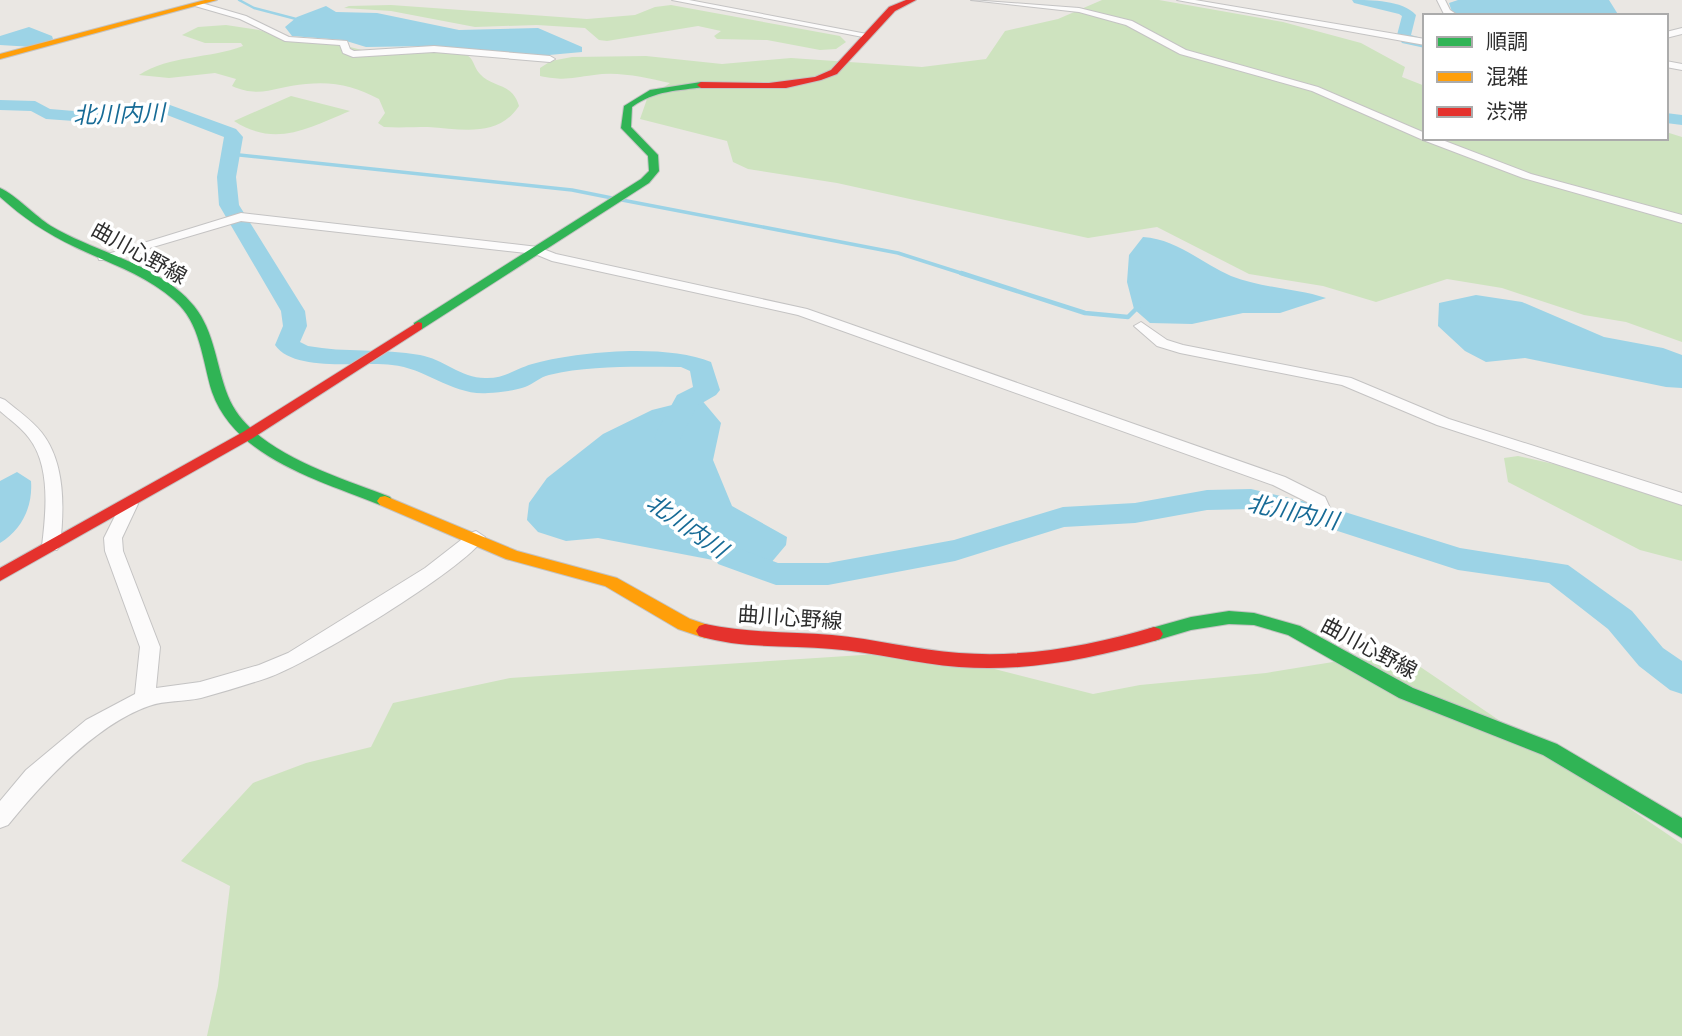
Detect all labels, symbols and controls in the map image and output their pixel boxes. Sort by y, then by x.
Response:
legend [1423,14,1668,140]
text: 順調 [1486,29,1528,54]
text: 混雑 [1486,64,1528,89]
water label: 北川内川 [73,98,168,130]
text: 渋滞 [1486,99,1528,124]
street label: 曲川心野線 [87,216,191,289]
water label: 北川内川 [641,488,735,566]
water label: 北川内川 [1245,489,1344,536]
street label: 曲川心野線 [737,601,843,634]
street label: 曲川心野線 [1317,612,1421,683]

